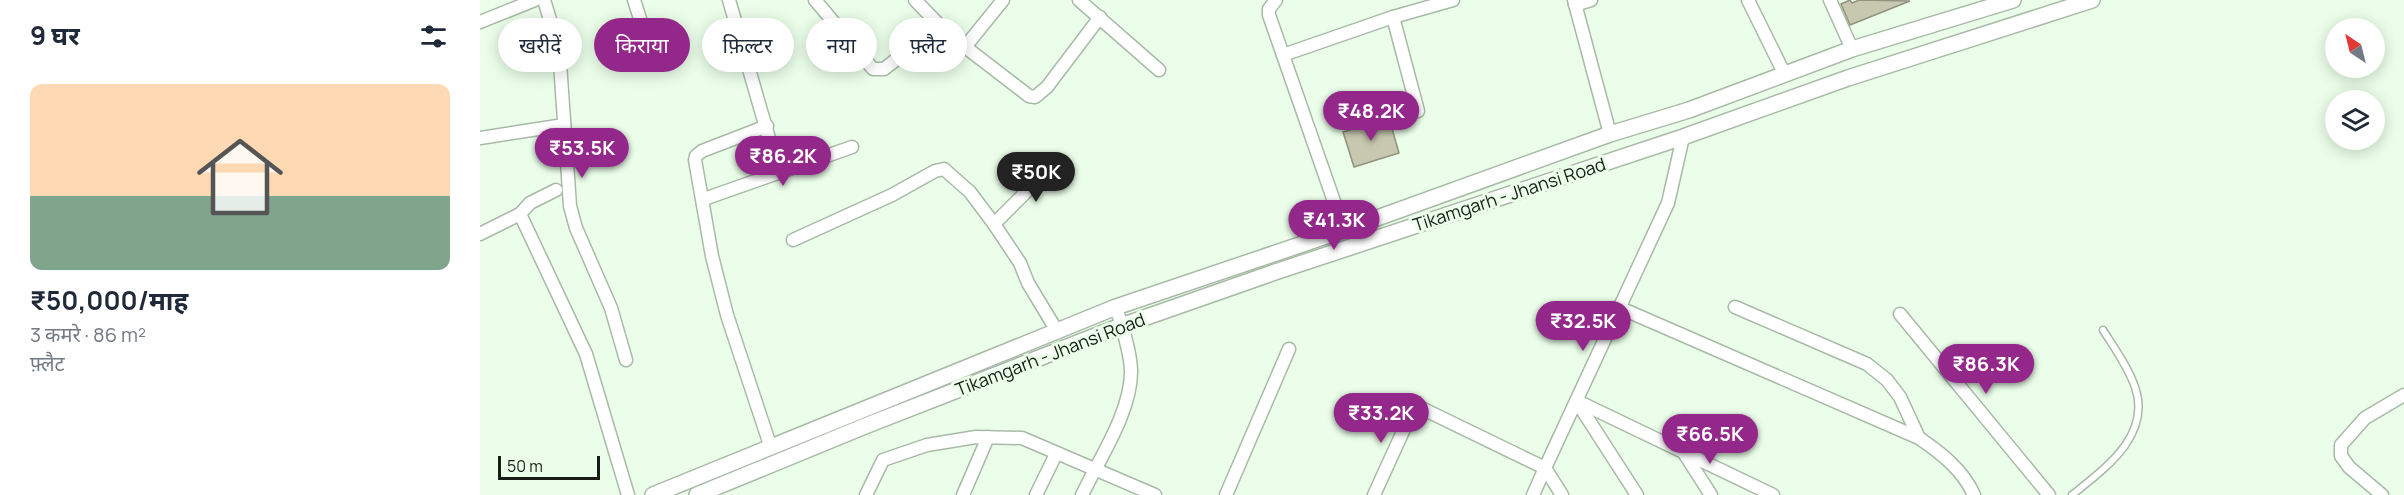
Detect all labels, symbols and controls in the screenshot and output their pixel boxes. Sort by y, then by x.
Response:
text: 9 घर [30,17,80,53]
chip: खरीदें [498,18,582,72]
chip: किराया [594,18,690,72]
chip: फ़िल्टर [702,18,794,72]
chip: नया [806,18,877,72]
chip: फ़्लैट [889,18,967,72]
north arrow [2325,18,2385,78]
map controls [2325,18,2385,150]
icon: filters [417,20,450,53]
button: layers [2325,90,2385,150]
pin: ₹48.2K [1322,91,1420,142]
text: ₹48.2K [1337,97,1405,124]
icon: home [186,123,294,231]
pin: ₹53.5K [533,128,631,179]
text: ₹53.5K [549,134,615,161]
pin: ₹86.2K [734,136,832,187]
text: ₹86.2K [749,142,817,169]
street label: Tikamgarh - Jhansi Road [1410,151,1608,237]
pin: ₹50K [1000,152,1072,203]
text: ₹50K [1011,158,1061,185]
pin: ₹41.3K [1285,200,1383,251]
text: ₹41.3K [1302,206,1366,233]
text: ₹50,000/माह [30,282,188,318]
pin: ₹32.5K [1534,301,1632,352]
street label: Tikamgarh - Jhansi Road [952,307,1148,401]
text: ₹32.5K [1550,307,1616,334]
text: 3 कमरे · 86 m² [30,321,146,348]
pin: ₹86.3K [1937,344,2035,395]
text: फ़्लैट [30,350,65,377]
text: ₹86.3K [1952,350,2020,377]
pin: ₹33.2K [1332,393,1430,444]
text: ₹33.2K [1348,399,1414,426]
pin: ₹66.5K [1661,414,1759,465]
text: ₹66.5K [1676,420,1744,447]
scale bar [498,453,600,480]
text: 50 m [507,455,543,477]

